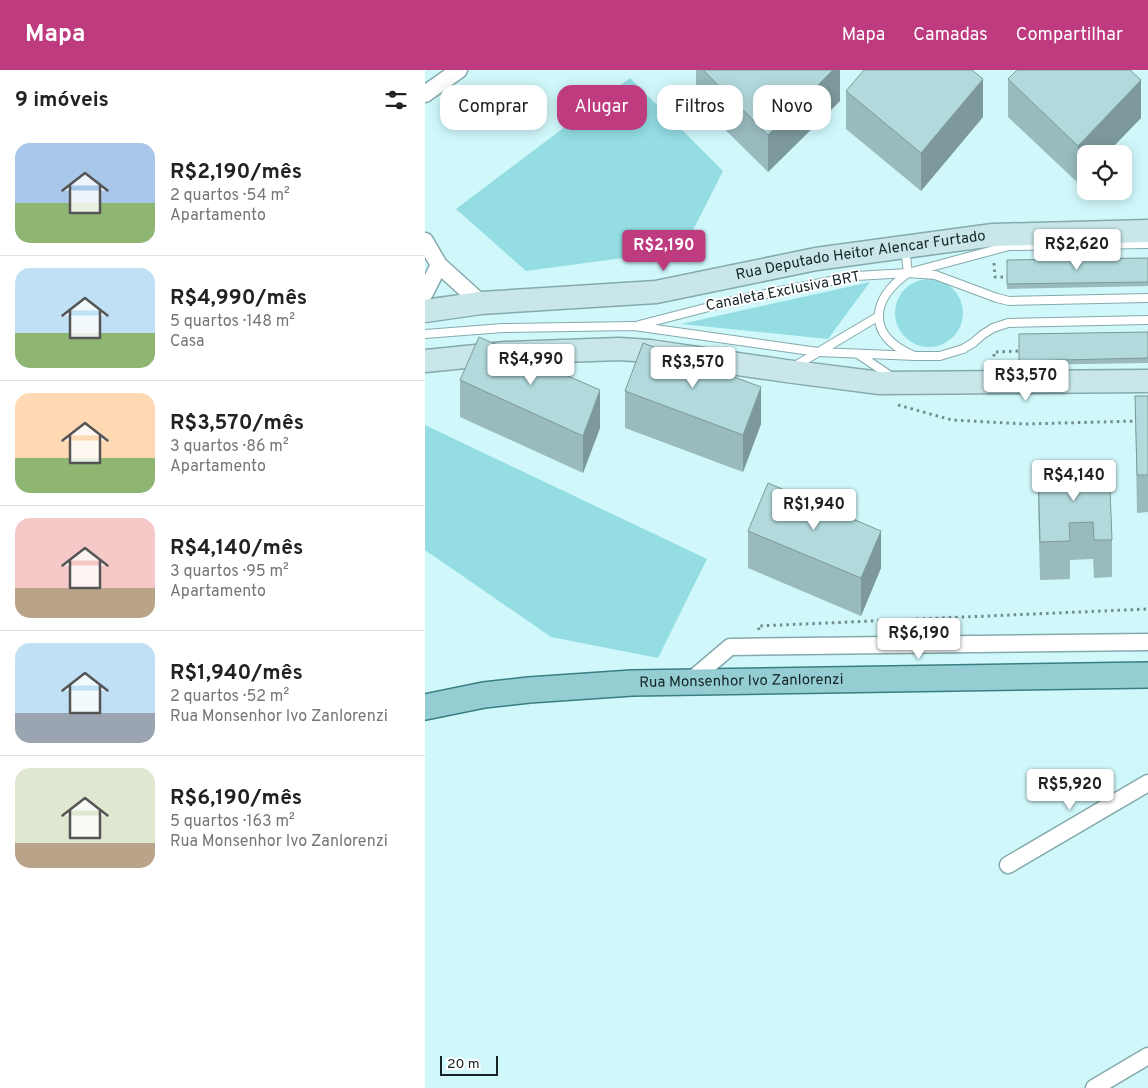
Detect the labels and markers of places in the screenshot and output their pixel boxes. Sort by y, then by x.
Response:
pin: R$2,620 [1031,228,1123,271]
pin: R$2,190 [618,230,710,272]
pin: R$4,990 [485,344,577,386]
pin: R$3,570 [647,346,739,389]
pin: R$3,570 [980,360,1072,402]
pin: R$4,140 [1028,460,1120,502]
pin: R$1,940 [768,488,860,531]
pin: R$6,190 [873,618,965,660]
pin: R$5,920 [1024,768,1116,811]

